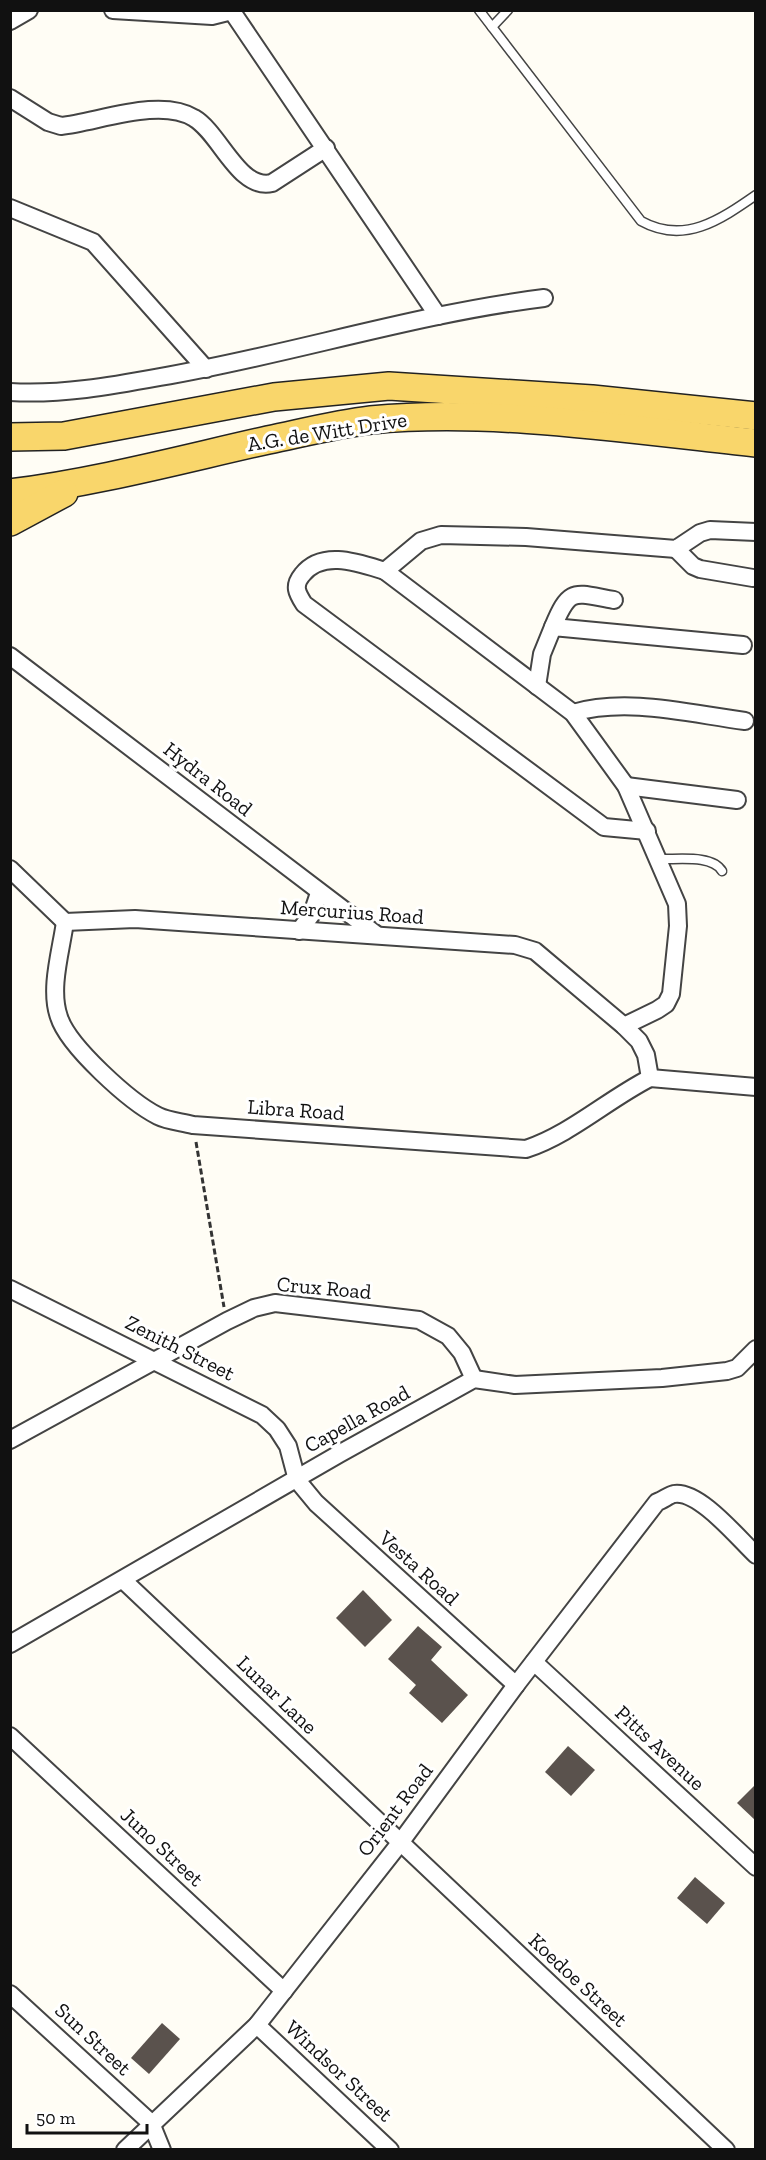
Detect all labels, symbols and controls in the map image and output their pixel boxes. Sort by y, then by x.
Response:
street label: A.G. de Witt Drive [245,407,409,456]
street label: Hydra Road [159,736,258,821]
street label: Mercurius Road [279,894,425,929]
street label: Libra Road [247,1094,346,1125]
street label: Crux Road [276,1271,373,1304]
street label: Zenith Street [121,1309,239,1386]
street label: Capella Road [300,1379,414,1458]
street label: Vesta Road [373,1525,465,1610]
street label: Lunar Lane [232,1650,323,1739]
street label: Pitts Avenue [610,1700,710,1796]
street label: Orient Road [352,1758,438,1861]
street label: Juno Street [116,1802,209,1891]
street label: Koedoe Street [524,1928,633,2032]
street label: Sun Street [50,1997,137,2080]
street label: Windsor Street [281,2015,398,2127]
scale bar [27,2097,147,2135]
text: 50 m [36,2107,76,2129]

